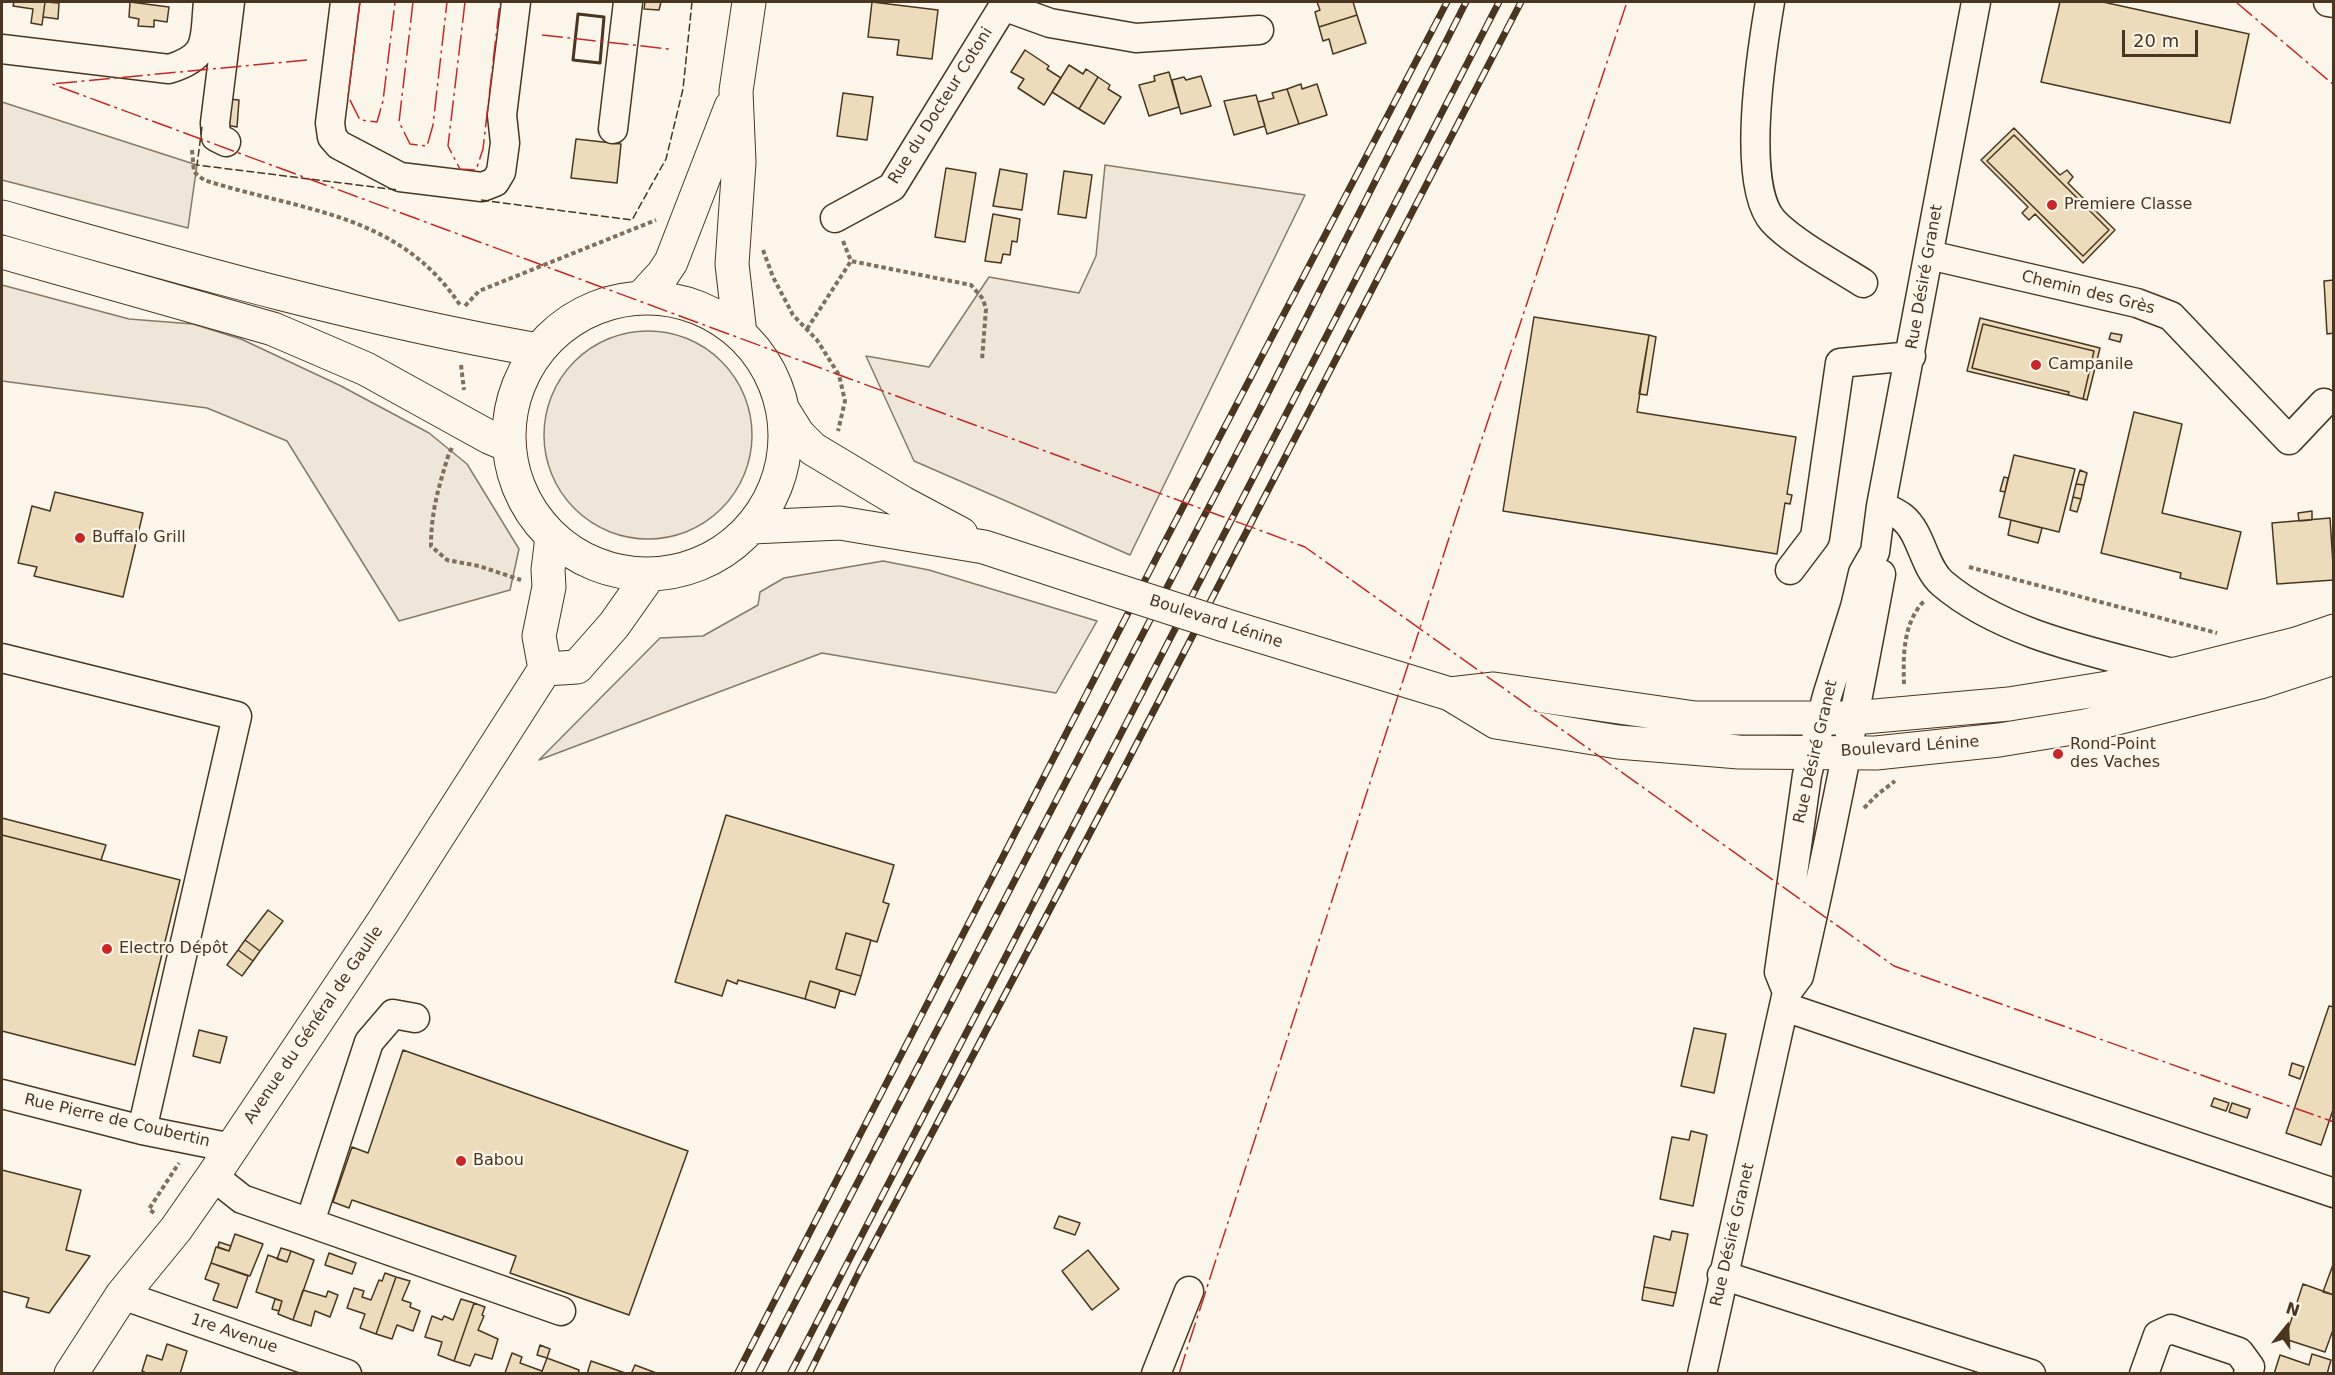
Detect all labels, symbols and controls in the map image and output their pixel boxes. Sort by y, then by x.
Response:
scale bar [2125,18,2202,56]
street label: Rue du Docteur Cotoni [885,24,997,188]
text: 20 m [2133,30,2179,51]
place label: Premiere Classe [2064,195,2192,215]
marker: Premiere Classe [2045,198,2059,212]
street label: Rue Désiré Granet [1903,203,1947,351]
street label: Chemin des Grès [2019,267,2157,319]
place label: Campanile [2048,355,2133,375]
marker: Campanile [2029,358,2043,372]
place label: Buffalo Grill [92,528,186,548]
marker: Buffalo Grill [73,531,87,545]
street label: Boulevard Lénine [1147,591,1285,653]
street label: Rue Désiré Granet [1790,678,1842,826]
street label: Boulevard Lénine [1840,733,1980,761]
place label: Rond-Point des Vaches [2070,735,2160,773]
marker: Rond-Point des Vaches [2051,747,2065,761]
street label: Avenue du Général de Gaulle [241,923,387,1127]
place label: Electro Dépôt [119,939,228,959]
marker: Electro Dépôt [100,942,114,956]
street label: Rue Pierre de Coubertin [22,1090,212,1152]
place label: Babou [473,1151,524,1171]
marker: Babou [454,1154,468,1168]
street label: Rue Désiré Granet [1707,1161,1759,1309]
north arrow [2257,1297,2317,1357]
text: N [2283,1298,2302,1321]
street label: 1re Avenue [188,1310,280,1358]

